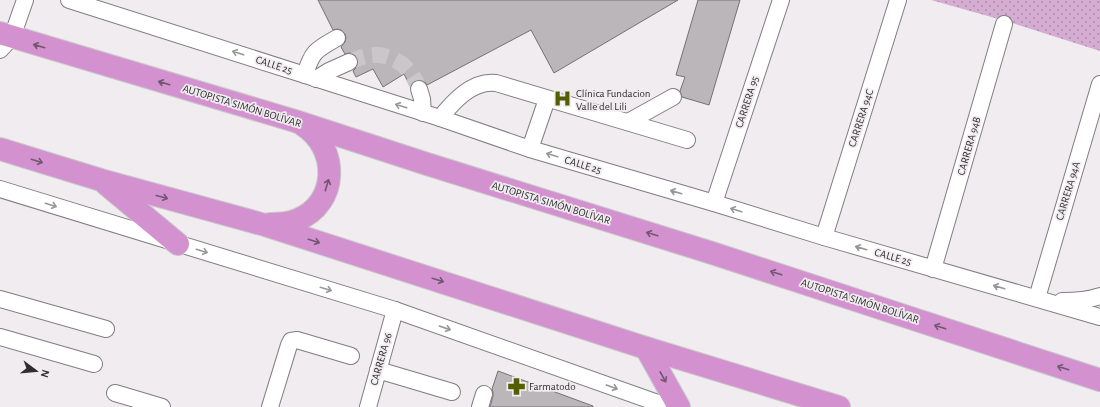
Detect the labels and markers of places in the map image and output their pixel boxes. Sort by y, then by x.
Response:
place label: Clínica Fundacion Valle del Lili [576,88,651,112]
hospital icon: Clínica Fundacion Valle del Lili [553,89,573,109]
pharmacy icon: Farmatodo [506,376,526,396]
place label: Farmatodo [529,381,576,392]

